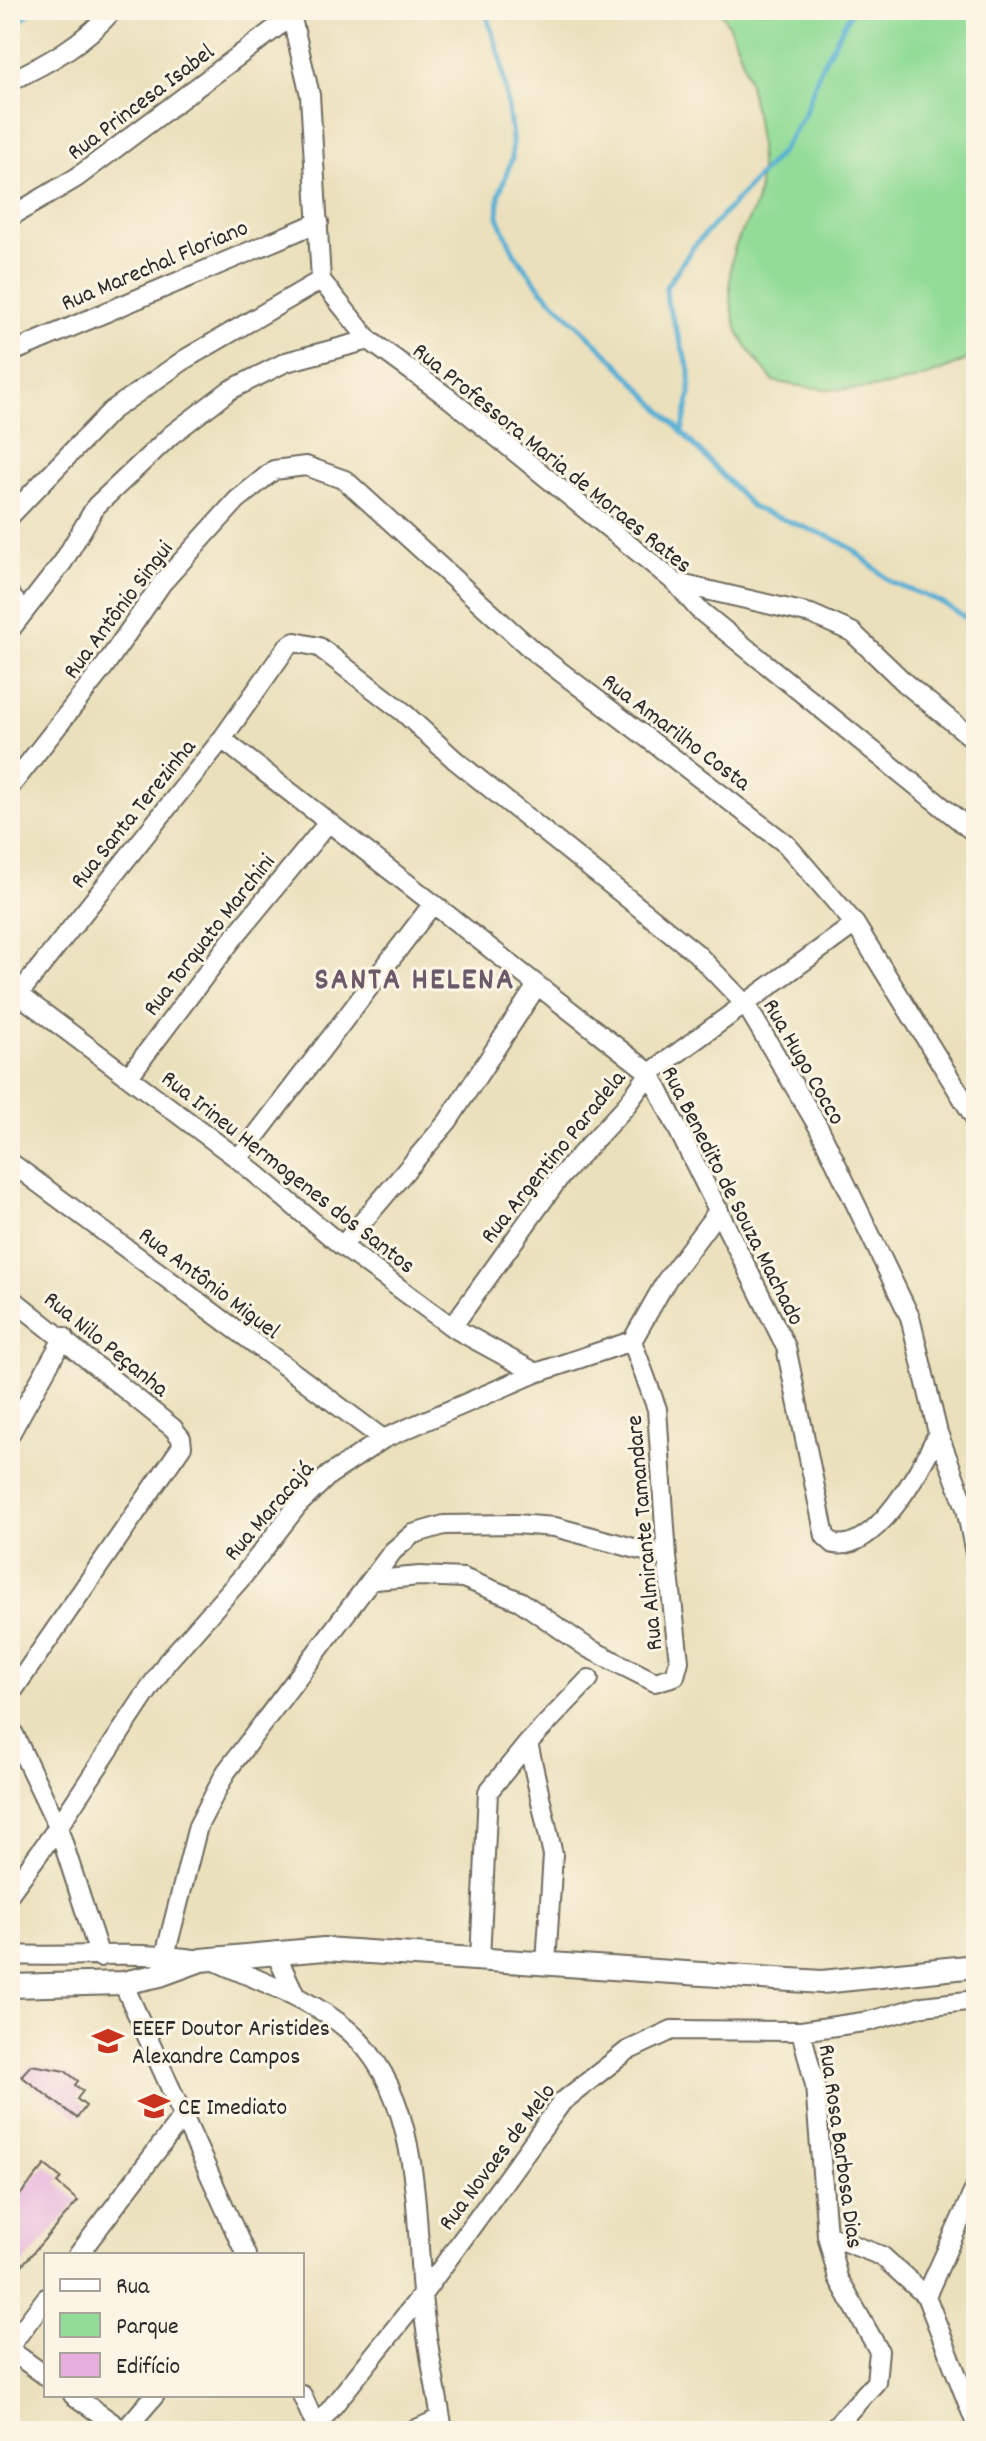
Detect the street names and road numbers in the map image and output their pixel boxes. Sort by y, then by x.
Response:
street label: Rua Princesa Isabel [61,37,223,170]
street label: Rua Marechal Floriano [56,212,254,322]
street label: Rua Professora Maria de Moraes Rates [404,336,698,583]
street label: Rua Antônio Singui [56,534,183,687]
street label: Rua Amarilho Costa [594,666,757,801]
street label: Rua Santa Terezinha [63,732,206,897]
street label: Rua Torquato Marchini [136,847,285,1024]
street label: Rua Hugo Cocco [753,993,852,1132]
street label: Rua Benedito de Souza Machado [651,1061,812,1332]
street label: Rua Irineu Hermogenes dos Santos [153,1063,421,1284]
street label: Rua Argentino Paradela [474,1063,636,1252]
street label: Rua Antônio Miguel [130,1220,286,1349]
street label: Rua Nilo Peçanha [35,1284,176,1407]
street label: Rua Almirante Tamandare [619,1414,673,1652]
street label: Rua Maracajá [217,1454,324,1570]
street label: Rua Rosa Barbosa Dias [808,2042,870,2251]
street label: Rua Novaes de Melo [432,2077,565,2239]

